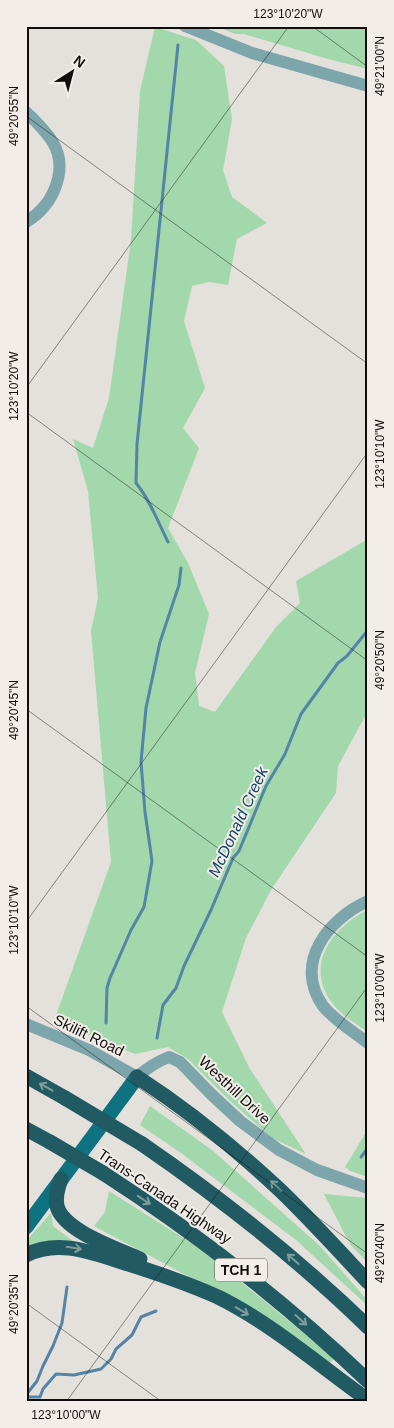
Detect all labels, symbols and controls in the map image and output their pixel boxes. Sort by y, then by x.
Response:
text: 123°10'20"W [253,7,323,21]
text: 49°21'00"N [373,36,387,96]
north arrow [48,48,98,98]
text: N [71,52,88,71]
text: 49°20'55"N [7,86,21,146]
text: 123°10'20"W [7,351,21,421]
text: 123°10'10"W [373,419,387,489]
text: 49°20'50"N [373,630,387,690]
text: 49°20'45"N [7,680,21,740]
water label: McDonald Creek [205,764,271,880]
text: 123°10'10"W [7,885,21,955]
text: 123°10'00"W [373,953,387,1023]
street label: Skilift Road [51,1011,127,1059]
street label: Westhill Drive [196,1053,274,1127]
one-way arrow [38,1082,53,1092]
street label: Trans-Canada Highway [95,1145,235,1247]
one-way arrow [269,1180,282,1192]
one-way arrow [137,1195,151,1205]
text: 49°20'40"N [373,1223,387,1283]
one-way arrow [65,1244,81,1254]
one-way arrow [287,1254,300,1265]
road number: TCH 1 [215,1258,267,1282]
text: 49°20'35"N [7,1274,21,1334]
one-way arrow [234,1307,248,1317]
one-way arrow [294,1314,307,1325]
text: 123°10'00"W [31,1408,101,1422]

